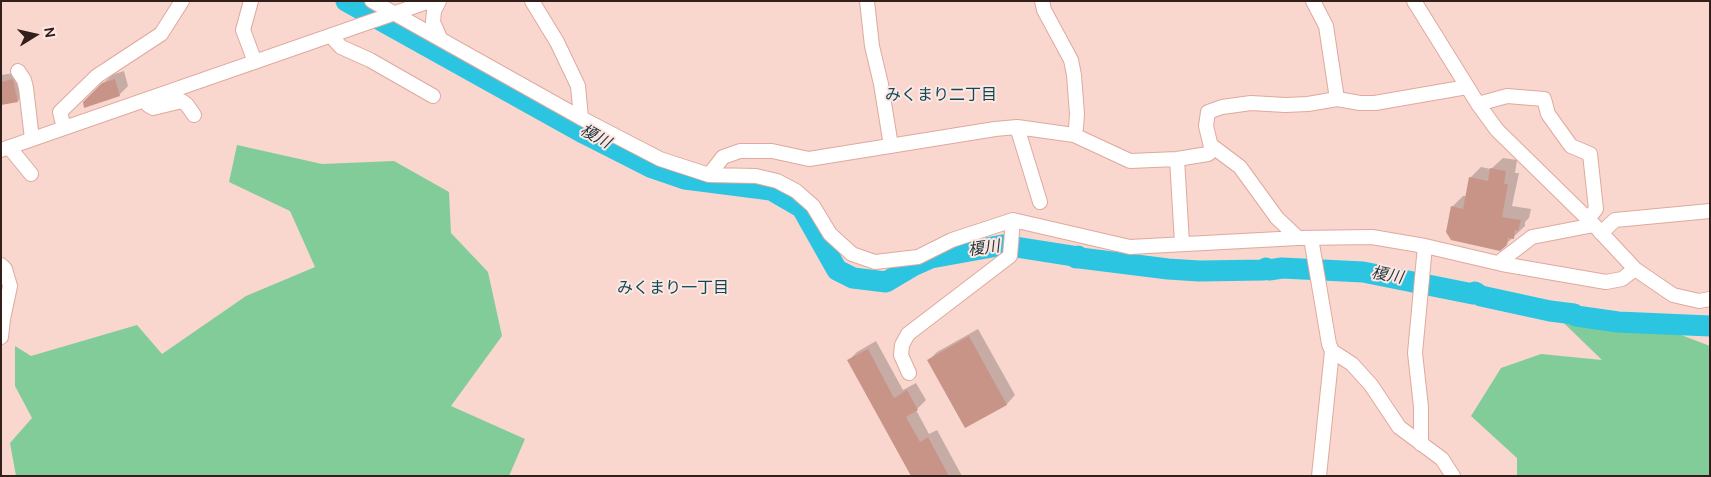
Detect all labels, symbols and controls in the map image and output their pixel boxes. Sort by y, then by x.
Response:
north arrow [10,10,60,60]
text: N [40,26,60,39]
district label: みくまり二丁目 [885,86,997,106]
water label: 榎川 [576,121,614,153]
water label: 榎川 [967,237,1001,261]
water label: 榎川 [1370,264,1404,288]
district label: みくまり一丁目 [617,279,729,299]

